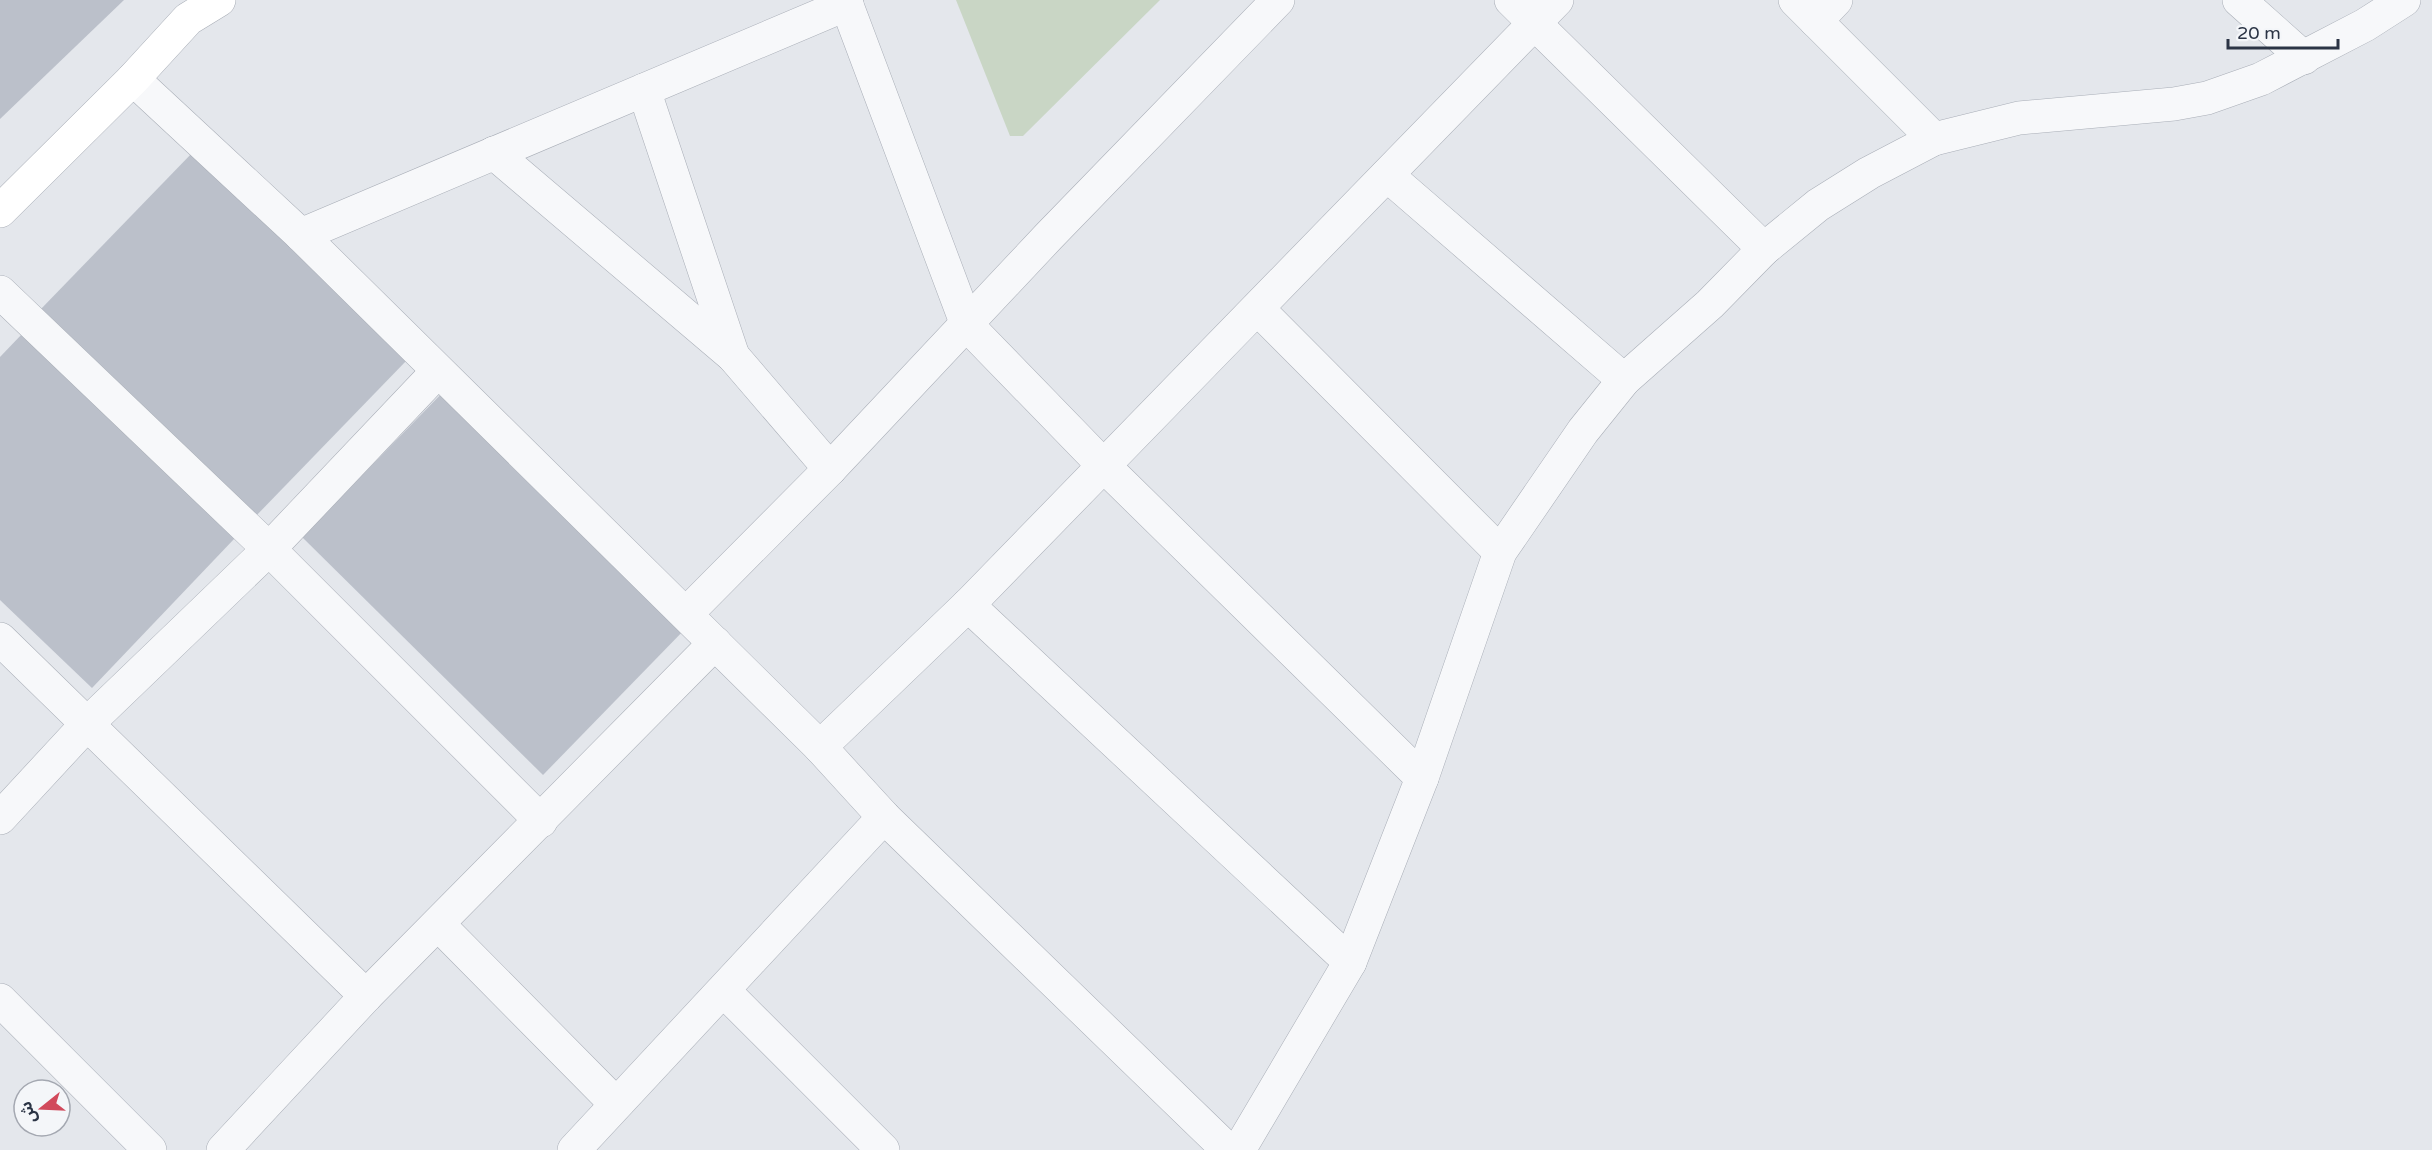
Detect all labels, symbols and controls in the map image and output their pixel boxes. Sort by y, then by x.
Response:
scale bar [2228,12,2338,50]
text: 20 m [2237,22,2281,44]
north arrow [12,1078,72,1138]
text: ش [16,1099,42,1126]

